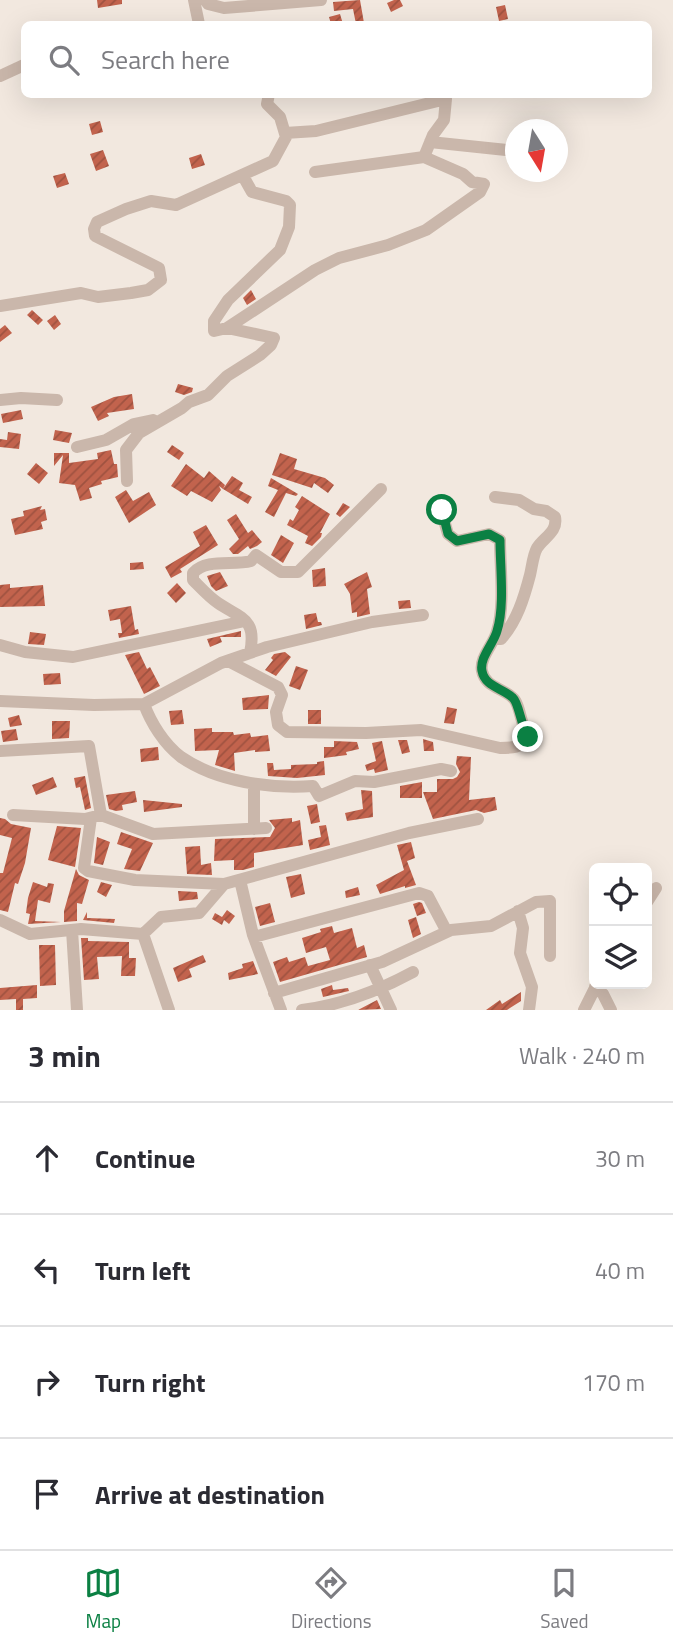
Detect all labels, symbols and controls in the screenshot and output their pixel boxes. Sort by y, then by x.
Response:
search box [21,21,652,98]
text: Search here [101,40,230,79]
icon: search [45,41,83,79]
north arrow [505,119,568,182]
route start [426,494,457,525]
route end [512,721,543,752]
map controls [589,863,652,989]
button: locate [589,863,652,926]
button: layers [589,926,652,989]
text: 3 min [28,1033,101,1079]
text: Walk · 240 m [519,1038,645,1073]
icon: ahead [28,1139,66,1177]
text: Continue [95,1139,195,1178]
text: 30 m [595,1141,645,1176]
icon: left [28,1251,66,1289]
text: Turn left [95,1251,190,1290]
text: 40 m [595,1253,645,1288]
icon: right [28,1363,66,1401]
text: Turn right [95,1363,206,1402]
text: 170 m [582,1365,645,1400]
icon: arrive [28,1475,66,1513]
text: Arrive at destination [95,1475,325,1514]
tab: Map [84,1564,122,1635]
tab: Directions [291,1564,372,1635]
tab: Saved [540,1564,589,1635]

